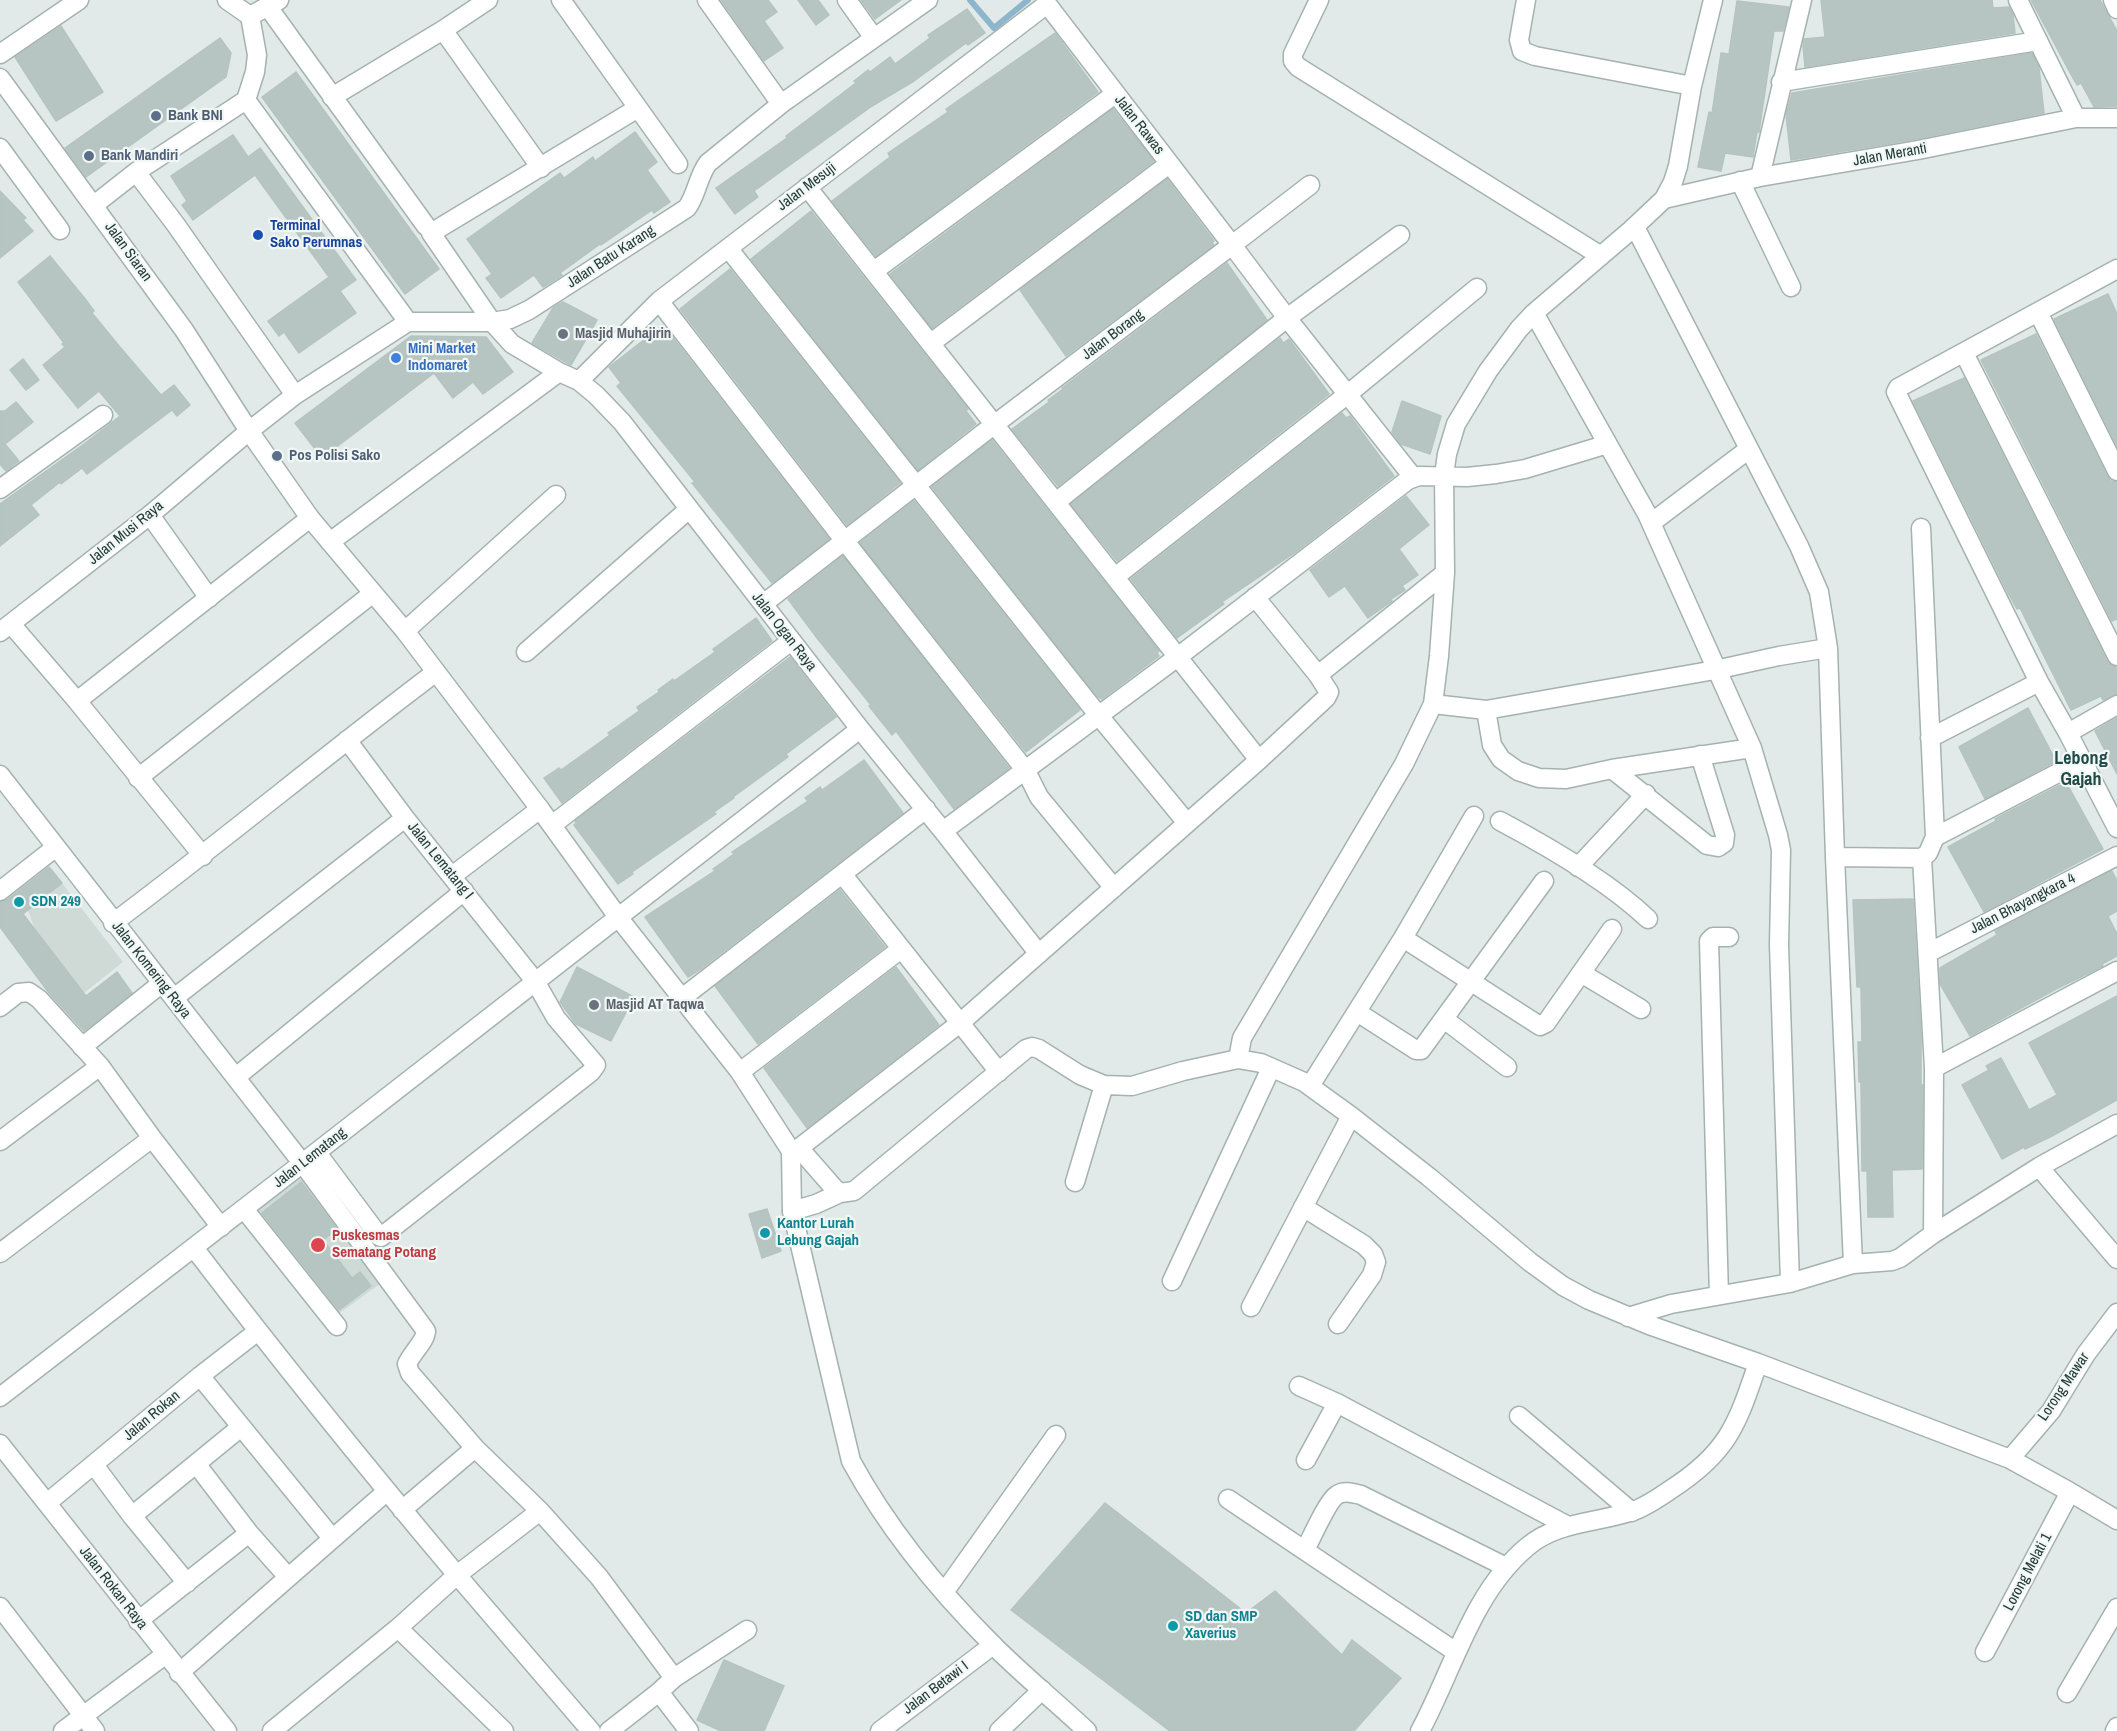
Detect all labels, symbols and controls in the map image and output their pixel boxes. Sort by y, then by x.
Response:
street label: Jalan Rawas [1110,92,1168,158]
place label: Bank BNI [168,107,223,125]
marker: Bank BNI [149,109,163,123]
street label: Jalan Meranti [1852,140,1928,170]
place label: Bank Mandiri [101,147,178,165]
marker: Bank Mandiri [82,149,96,163]
street label: Jalan Mesuji [774,159,840,215]
place label: Terminal Sako Perumnas [270,217,362,252]
street label: Jalan Siaran [100,219,156,285]
street label: Jalan Batu Karang [564,222,658,292]
marker: Terminal Sako Perumnas [251,228,265,242]
street label: Jalan Borang [1079,306,1147,364]
place label: Masjid Muhajirin [575,325,671,343]
marker: Masjid Muhajirin [556,327,570,341]
place label: Mini Market Indomaret [408,340,476,375]
marker: Mini Market Indomaret [389,351,403,365]
place label: Pos Polisi Sako [289,447,381,465]
marker: Pos Polisi Sako [270,449,284,463]
street label: Jalan Musi Raya [85,497,167,569]
street label: Jalan Ogan Raya [748,589,820,675]
district label: Lebong Gajah [2054,748,2108,790]
street label: Jalan Lematang I [403,819,477,903]
street label: Jalan Bhayangkara 4 [1967,870,2079,938]
place label: SDN 249 [31,893,81,911]
marker: SDN 249 [12,895,26,909]
street label: Jalan Komering Raya [107,918,195,1022]
place label: Masjid AT Taqwa [606,996,704,1014]
marker: Masjid AT Taqwa [587,998,601,1012]
street label: Jalan Lematang [270,1124,350,1192]
place label: Kantor Lurah Lebung Gajah [777,1215,859,1250]
marker: Kantor Lurah Lebung Gajah [758,1226,772,1240]
place label: Puskesmas Sematang Potang [332,1227,436,1262]
marker: Puskesmas Sematang Potang [309,1236,327,1254]
street label: Lorong Mawar [2035,1349,2093,1425]
street label: Jalan Rokan [120,1387,184,1445]
street label: Lorong Melati 1 [2000,1530,2056,1614]
street label: Jalan Rokan Raya [75,1543,151,1633]
place label: SD dan SMP Xaverius [1185,1608,1257,1643]
marker: SD dan SMP Xaverius [1166,1619,1180,1633]
street label: Jalan Betawi I [900,1658,972,1718]

